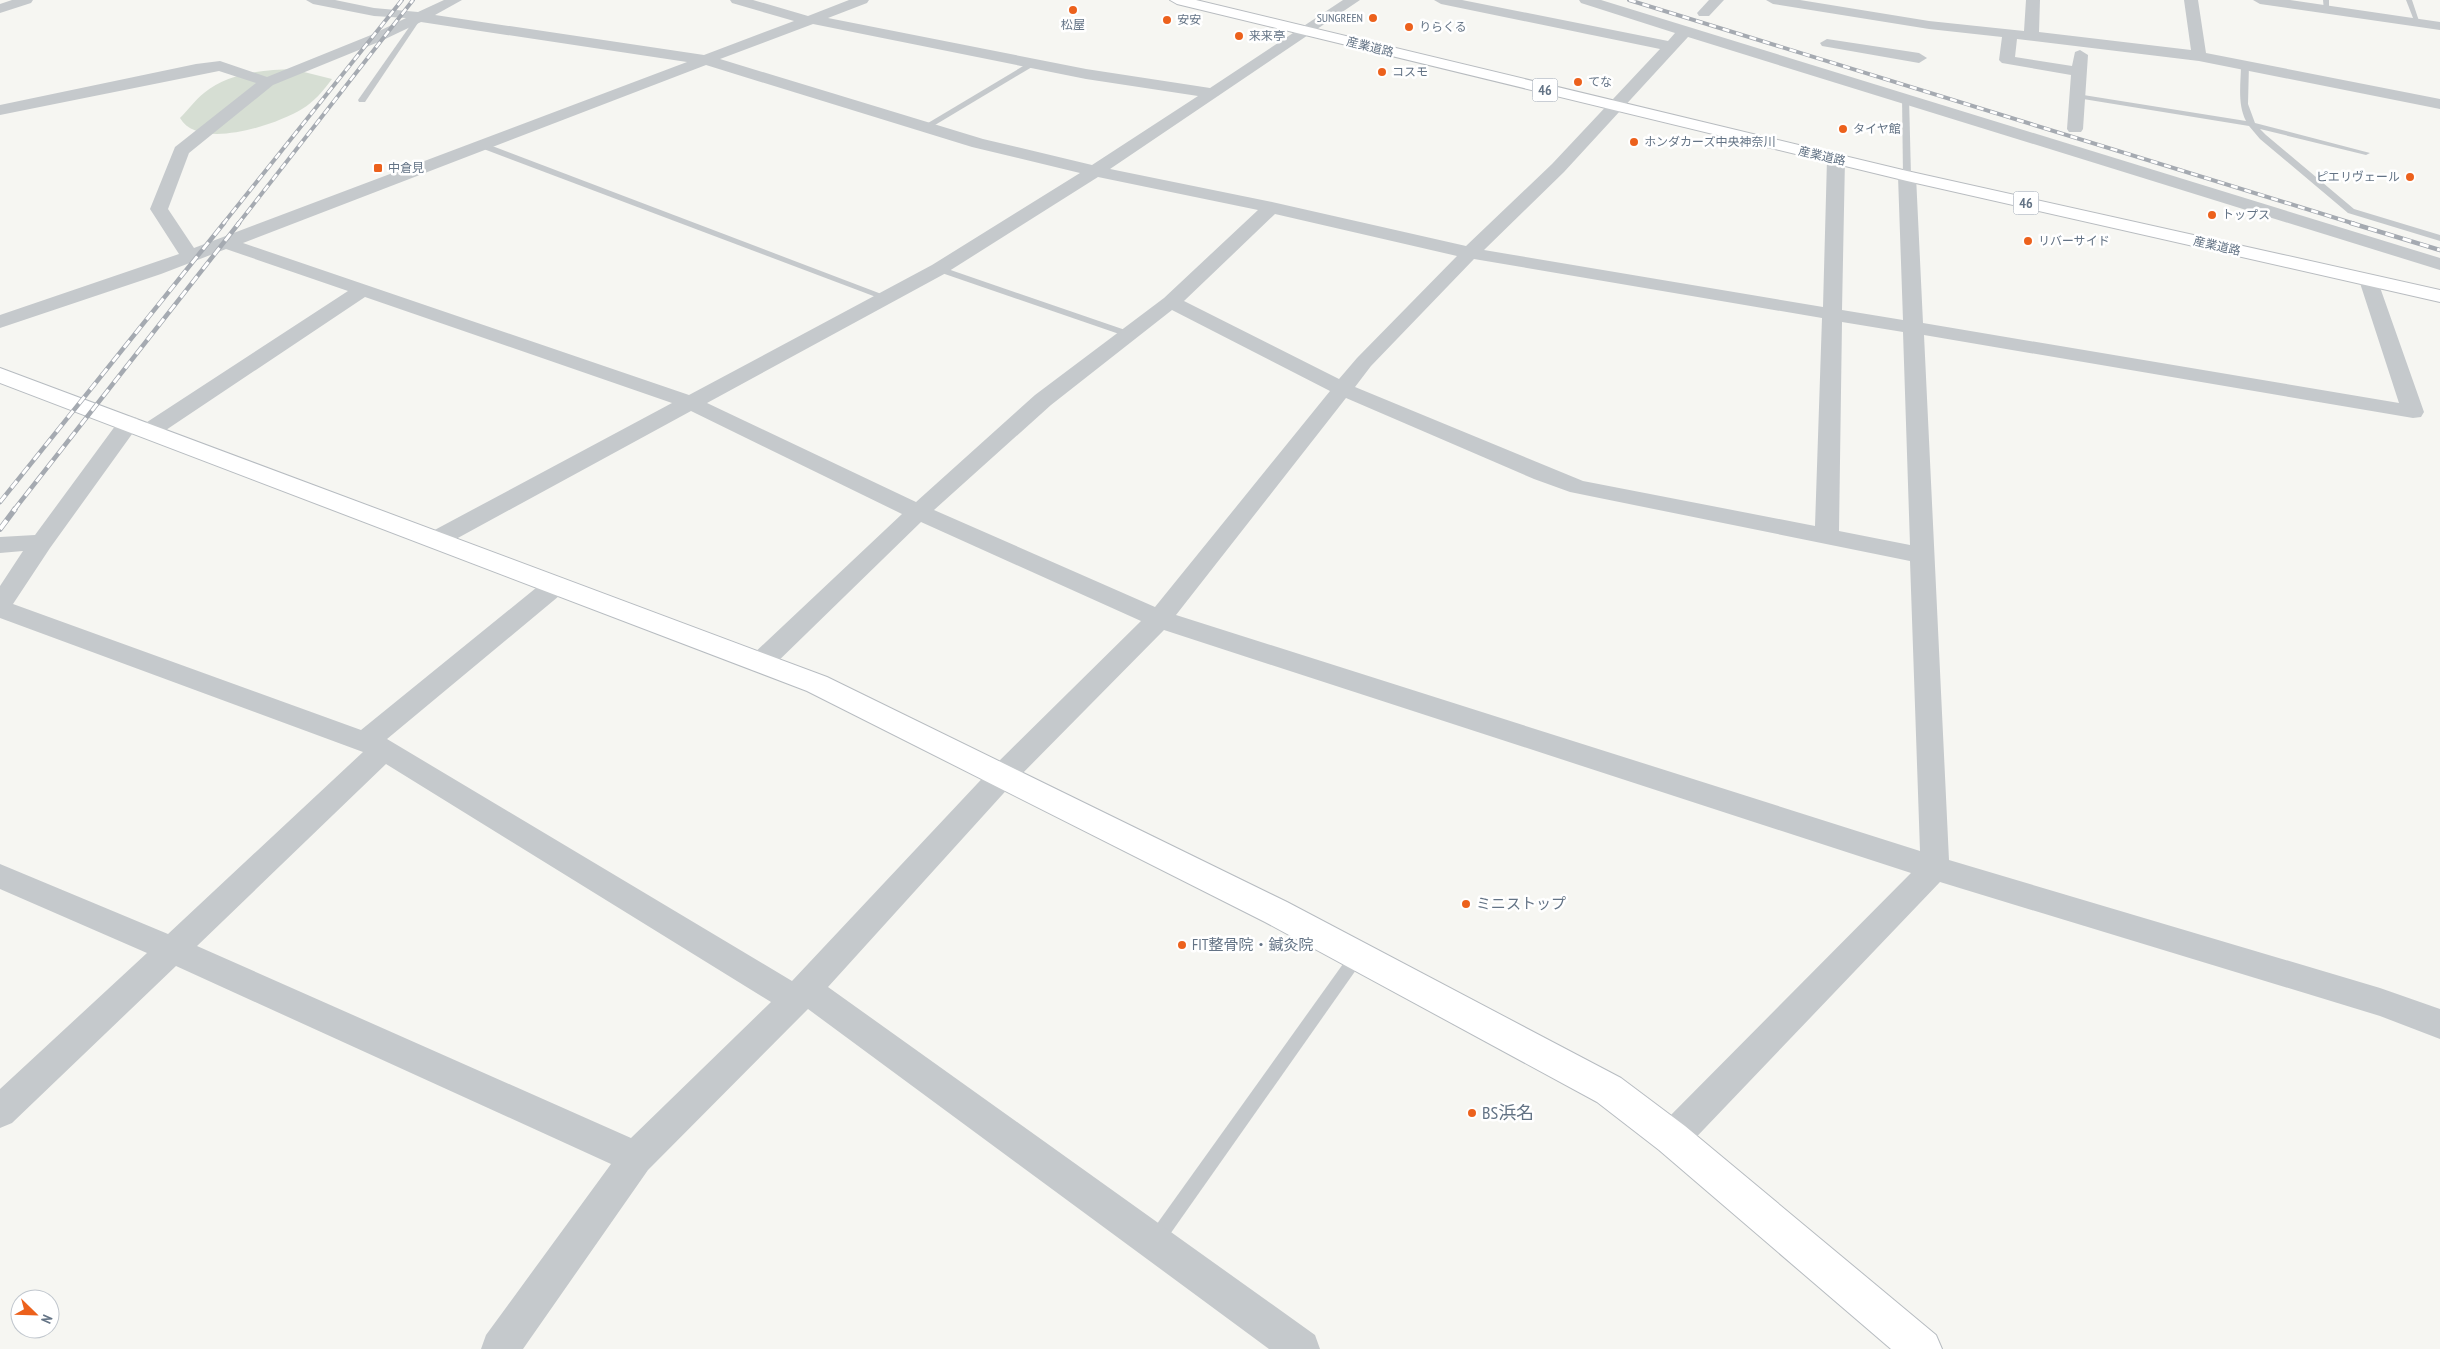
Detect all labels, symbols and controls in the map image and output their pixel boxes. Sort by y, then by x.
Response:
marker: 松屋 [1067,4,1079,16]
place label: SUNGREEN [1317,10,1363,25]
place label: 安安 [1177,12,1201,27]
marker: SUNGREEN [1367,12,1379,24]
marker: 安安 [1161,14,1173,26]
place label: 松屋 [1061,17,1085,32]
place label: りらくる [1419,19,1467,34]
marker: りらくる [1403,21,1415,33]
place label: 来来亭 [1249,28,1285,43]
marker: 来来亭 [1233,30,1245,42]
street label: 産業道路 [1345,33,1395,60]
place label: コスモ [1392,64,1428,79]
marker: コスモ [1376,66,1388,78]
place label: てな [1588,74,1612,89]
marker: てな [1572,76,1584,88]
road number: 46 [1532,78,1558,102]
place label: タイヤ館 [1853,121,1901,136]
marker: タイヤ館 [1837,123,1849,135]
place label: ホンダカーズ中央神奈川 [1644,134,1775,149]
marker: ホンダカーズ中央神奈川 [1628,136,1640,148]
street label: 産業道路 [1797,143,1847,168]
place label: 中倉見 [388,160,424,175]
marker: 中倉見 [372,162,384,174]
place label: ピエリヴェール [2316,169,2400,184]
marker: ピエリヴェール [2404,171,2416,183]
road number: 46 [2014,192,2038,214]
place label: トップス [2222,207,2270,222]
marker: トップス [2206,209,2218,221]
place label: リバーサイド [2038,233,2110,248]
street label: 産業道路 [2192,233,2242,258]
marker: リバーサイド [2022,235,2034,247]
place label: ミニストップ [1476,894,1566,913]
marker: ミニストップ [1460,898,1472,910]
place label: FIT整骨院・鍼灸院 [1192,935,1313,954]
marker: FIT整骨院・鍼灸院 [1176,939,1188,951]
place label: BS浜名 [1482,1101,1534,1124]
marker: BS浜名 [1466,1107,1478,1119]
north arrow [10,1289,60,1339]
text: N [37,1312,57,1326]

